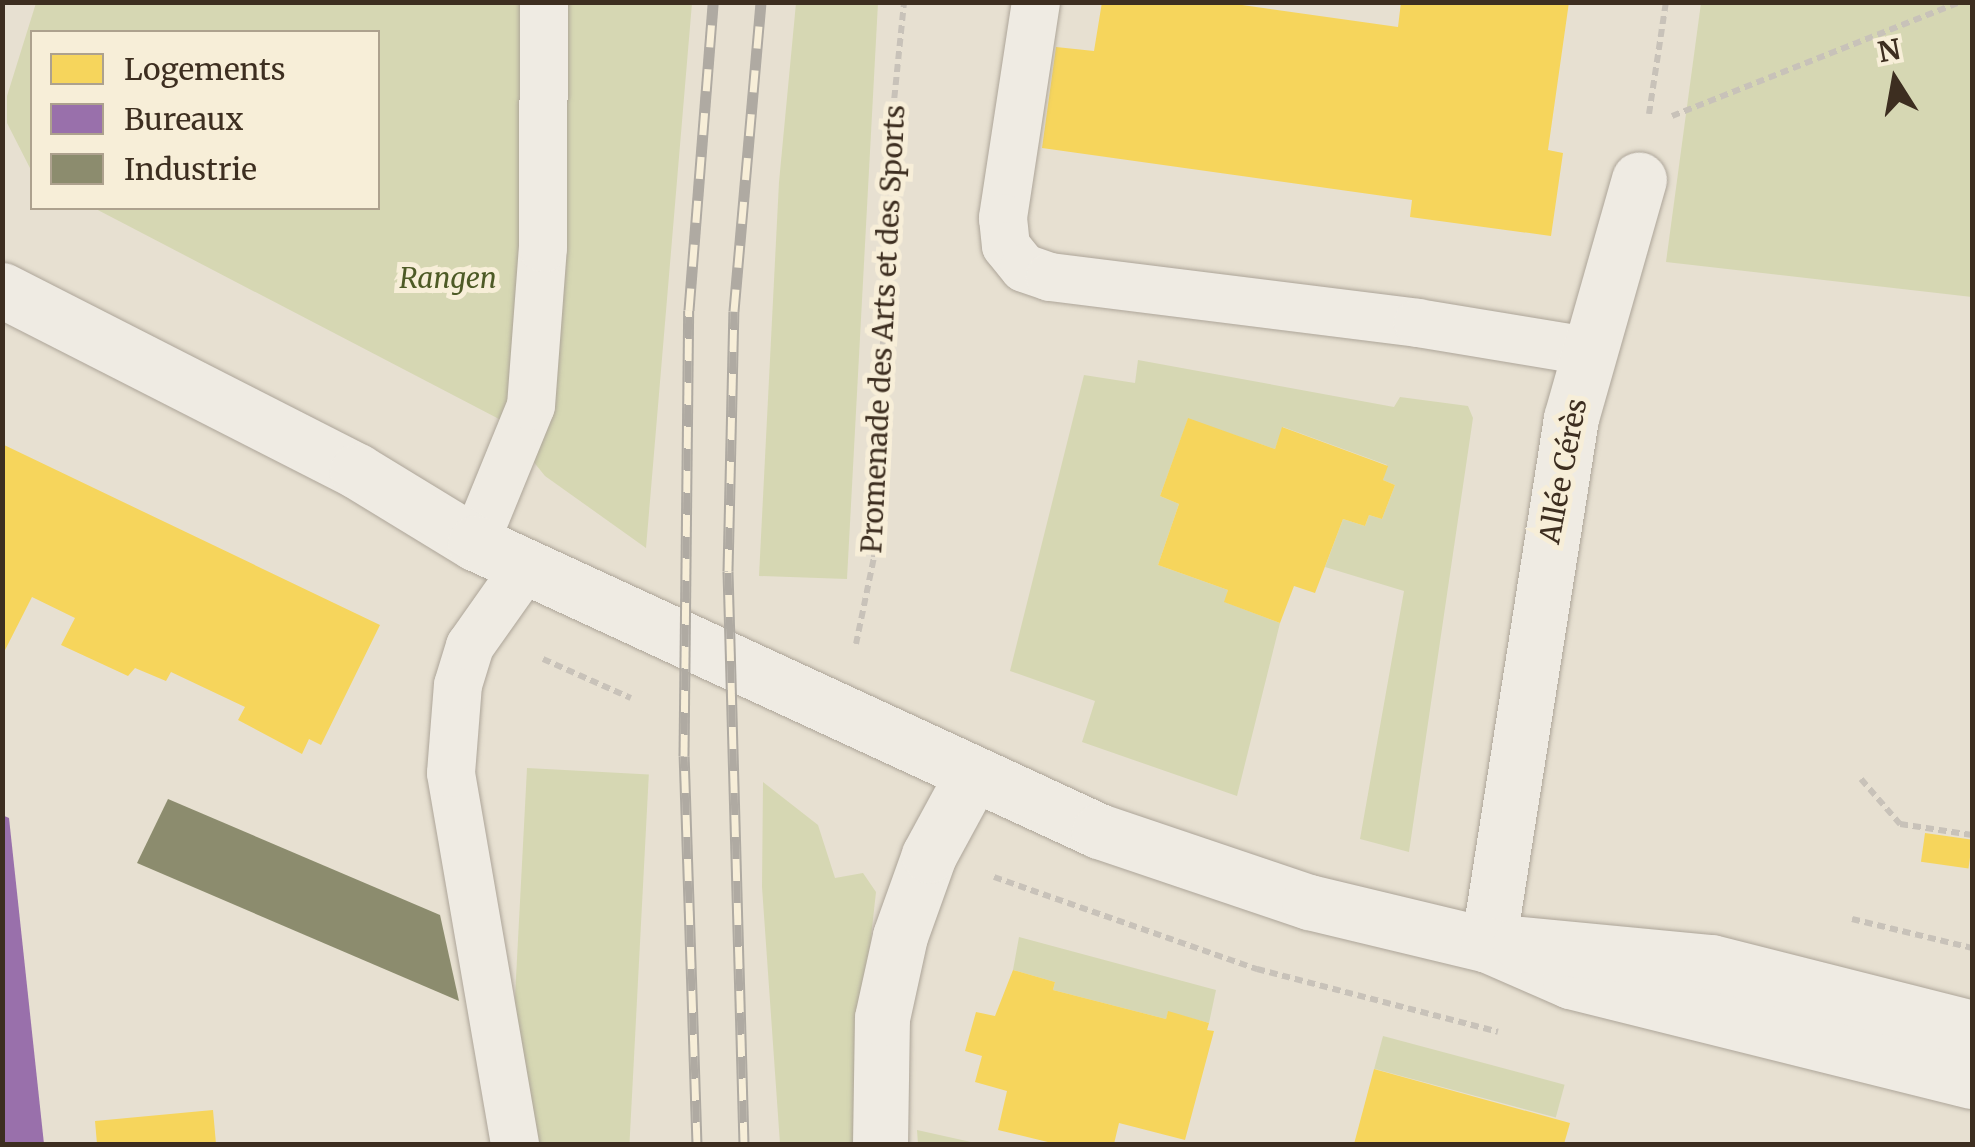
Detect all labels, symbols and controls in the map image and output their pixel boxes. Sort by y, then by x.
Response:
legend [30,30,380,210]
north arrow [1845,30,1945,130]
text: N [1875,31,1904,70]
text: Logements [124,50,285,88]
text: Bureaux [124,100,243,138]
street label: Promenade des Arts et des Sports [854,104,912,554]
text: Industrie [124,150,257,188]
park label: Rangen [399,261,497,295]
street label: Allée Cérès [1532,396,1594,546]

